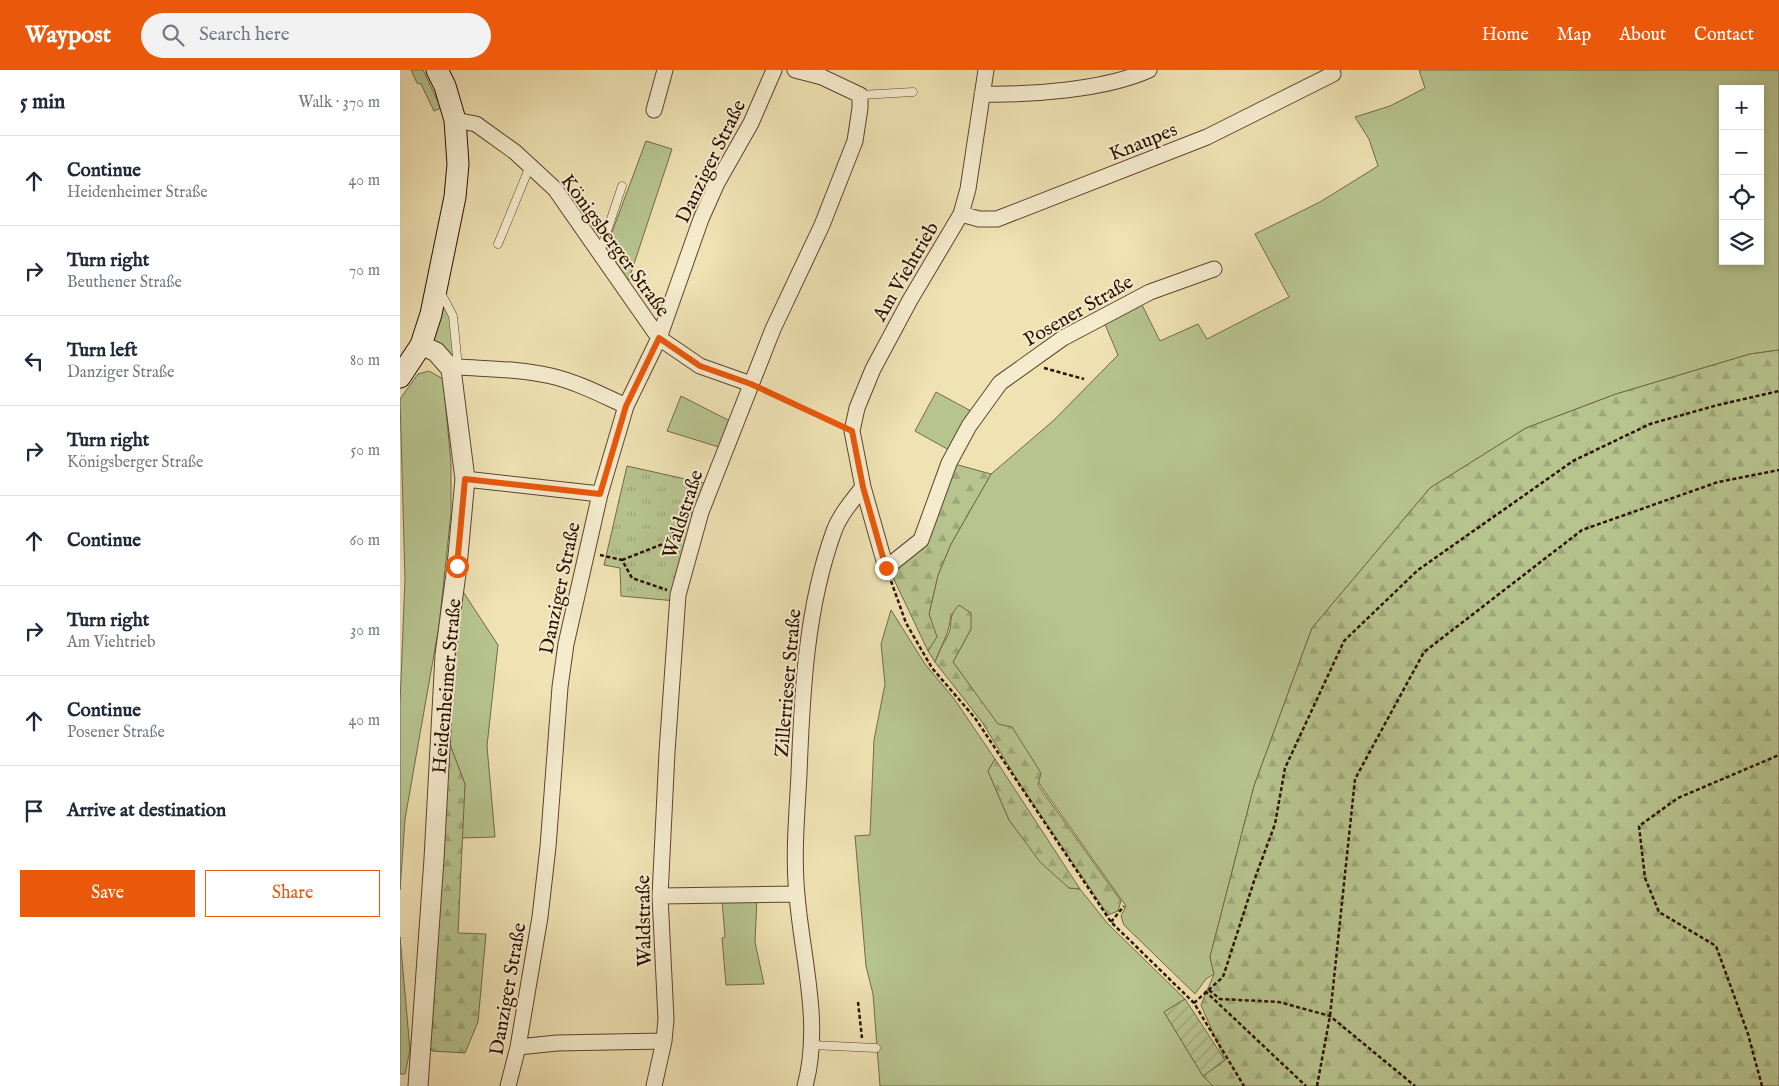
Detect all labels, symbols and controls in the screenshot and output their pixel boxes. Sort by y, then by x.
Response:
search box [141,13,491,58]
text: Waypost [25,20,111,51]
icon: search [159,21,187,49]
text: Search here [199,23,290,47]
text: Home [1482,24,1529,47]
text: Map [1557,24,1591,47]
text: About [1619,24,1666,47]
text: Contact [1694,24,1754,47]
map controls [1719,85,1764,265]
button: + [1719,85,1764,130]
text: 5 min [20,89,65,116]
text: Walk · 370 m [298,93,380,113]
street label: Danziger Straße [671,96,752,227]
street label: Knaupes [1106,117,1181,167]
button: − [1719,130,1764,175]
text: Continue [67,159,141,183]
icon: ahead [20,167,48,195]
street label: Königsberger Straße [555,170,675,322]
text: 40 m [348,171,380,191]
button: locate [1719,175,1764,220]
text: Heidenheimer Straße [67,183,208,203]
street label: Am Viehtrieb [867,217,945,327]
button: layers [1719,220,1764,265]
text: Turn right [67,249,149,273]
icon: right [20,257,48,285]
text: 70 m [349,261,380,281]
street label: Posener Straße [1020,270,1138,353]
text: Beuthener Straße [67,273,182,293]
text: Turn left [67,339,138,363]
icon: left [20,347,48,375]
text: 80 m [350,351,380,371]
text: Danziger Straße [67,363,174,383]
text: Turn right [67,429,149,453]
icon: right [20,437,48,465]
text: 50 m [351,441,380,461]
text: Königsberger Straße [67,453,203,473]
street label: Waldstraße [657,467,710,562]
street label: Danziger Straße [534,520,587,657]
icon: ahead [20,527,48,555]
text: Continue [67,529,141,553]
text: 60 m [350,531,380,551]
route start [446,555,469,578]
route end [875,557,898,580]
street label: Heidenheimer Straße [427,597,468,775]
street label: Zillerrieser Straße [770,608,807,758]
text: Turn right [67,609,149,633]
icon: right [20,617,48,645]
text: 30 m [350,621,380,641]
text: Am Viehtrieb [67,633,156,653]
text: Continue [67,699,141,723]
icon: ahead [20,707,48,735]
text: 40 m [348,711,380,731]
text: Posener Straße [67,723,165,743]
icon: arrive [20,797,48,825]
text: Arrive at destination [67,799,226,823]
button: Save [20,870,195,917]
button: Share [205,870,380,917]
street label: Waldstraße [631,875,658,967]
street label: Danziger Straße [485,921,532,1058]

